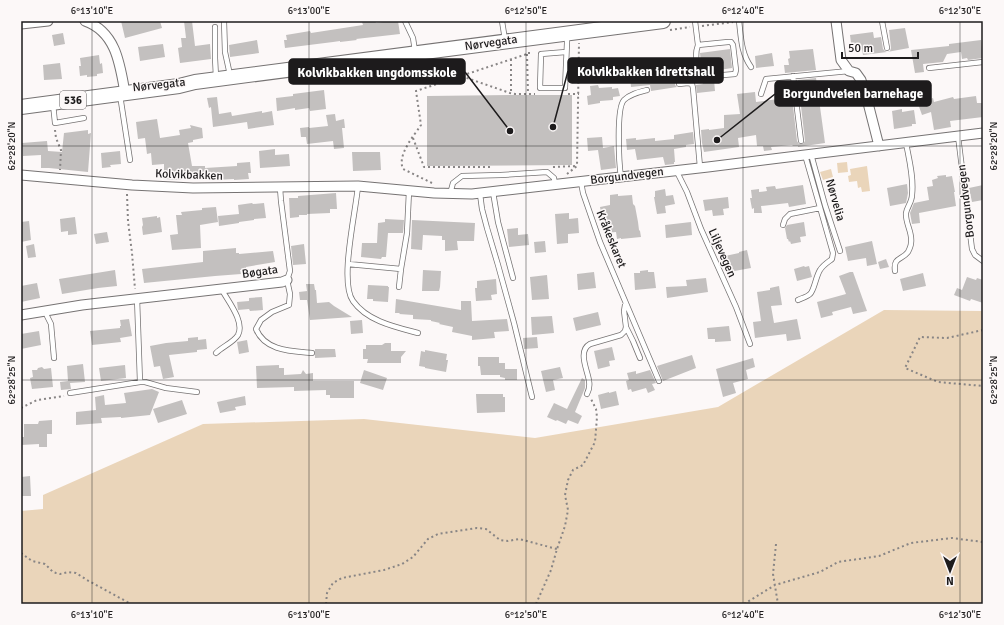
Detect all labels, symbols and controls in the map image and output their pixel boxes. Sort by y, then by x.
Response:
text: 6°13'10"E [71,5,113,17]
text: 6°13'00"E [288,5,330,17]
text: 6°12'50"E [505,5,547,17]
text: 6°12'40"E [722,5,764,17]
text: 6°12'30"E [939,5,981,17]
street label: Nørvegata [464,32,518,54]
scale bar [842,34,918,60]
text: 50 m [848,41,873,56]
callout: Kolvikbakken idrettshall [568,58,723,83]
callout: Kolvikbakken ungdomsskole [289,59,465,84]
text: Kolvikbakken idrettshall [577,64,715,80]
text: Kolvikbakken ungdomsskole [297,65,457,81]
street label: Nørvegata [132,75,186,95]
callout: Borgundveien barnehage [775,81,931,106]
text: Borgundveien barnehage [783,86,924,102]
road number: 536 [60,91,86,109]
text: 62°28'20"N [6,122,18,170]
text: 62°28'20"N [988,122,1000,170]
street label: Borgundvegen [954,163,978,239]
street label: Borgundvegen [589,164,665,188]
street label: Kolvikbakken [155,166,223,184]
street label: Nørvelia [822,177,848,223]
street label: Kråkeskaret [593,208,629,270]
street label: Liljevegen [705,226,739,280]
street label: Bøgata [241,262,279,282]
text: 62°28'25"N [6,356,18,404]
text: 62°28'25"N [988,356,1000,404]
north arrow [930,551,970,591]
text: N [946,574,954,587]
text: 6°13'10"E [71,609,113,621]
text: 6°13'00"E [288,609,330,621]
text: 6°12'50"E [505,609,547,621]
text: 6°12'40"E [722,609,764,621]
text: 6°12'30"E [939,609,981,621]

